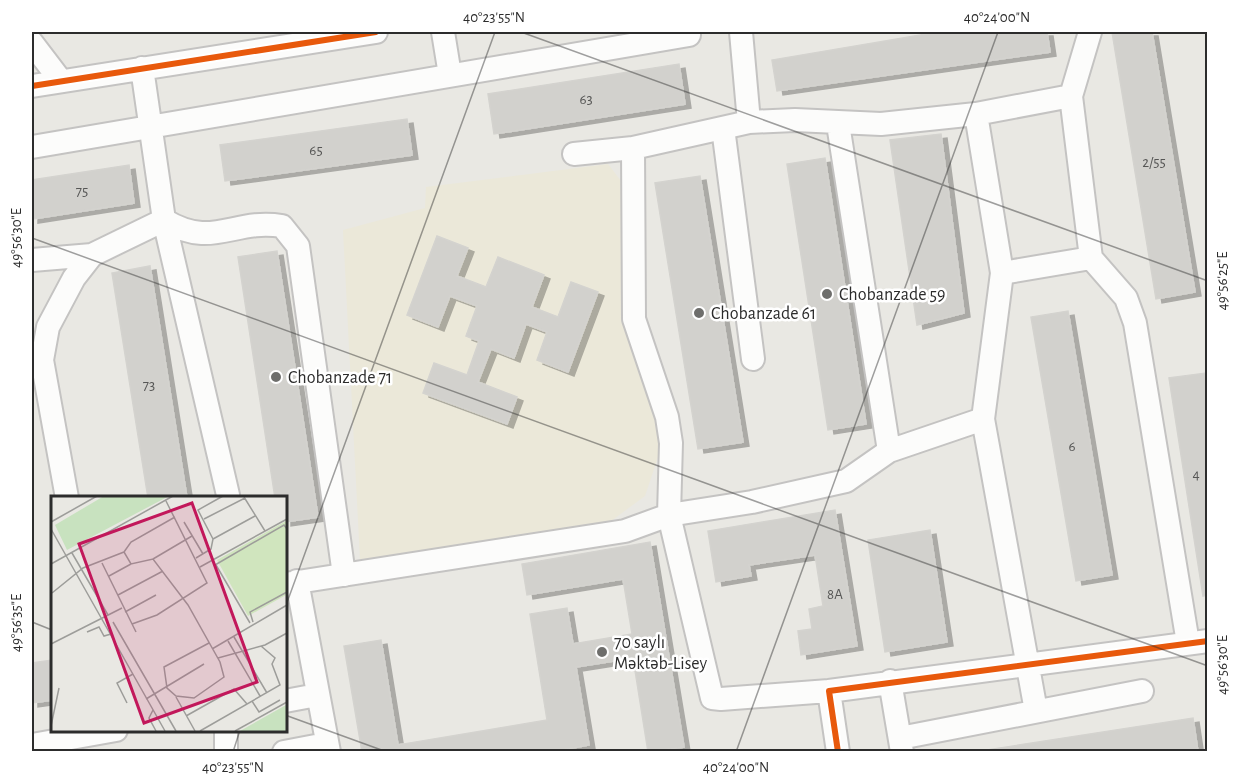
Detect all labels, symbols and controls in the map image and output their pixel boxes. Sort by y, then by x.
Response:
text: 40°23'55"N [463,10,525,25]
text: 40°24'00"N [964,10,1030,25]
house number: 63 [579,92,593,107]
house number: 65 [309,143,323,158]
house number: 2/55 [1142,155,1166,170]
house number: 75 [76,184,88,199]
text: 49°56'30"E [9,208,24,268]
text: 49°56'25"E [1215,252,1230,311]
place label: Chobanzade 59 [839,286,946,304]
marker: Chobanzade 59 [820,287,834,301]
place label: Chobanzade 61 [711,305,816,323]
marker: Chobanzade 61 [692,306,706,320]
place label: Chobanzade 71 [288,369,392,387]
marker: Chobanzade 71 [269,370,283,384]
house number: 73 [143,378,155,393]
house number: 6 [1068,439,1076,454]
house number: 4 [1192,467,1200,482]
inset map [51,496,286,732]
house number: 8A [827,587,843,602]
text: 49°56'35"E [9,594,24,652]
place label: 70 saylı Məktəb-Lisey [614,634,708,673]
text: 49°56'30"E [1215,635,1230,695]
marker: 70 saylı Məktəb-Lisey [595,645,609,659]
text: 40°23'55"N [202,760,264,775]
text: 40°24'00"N [703,760,769,775]

